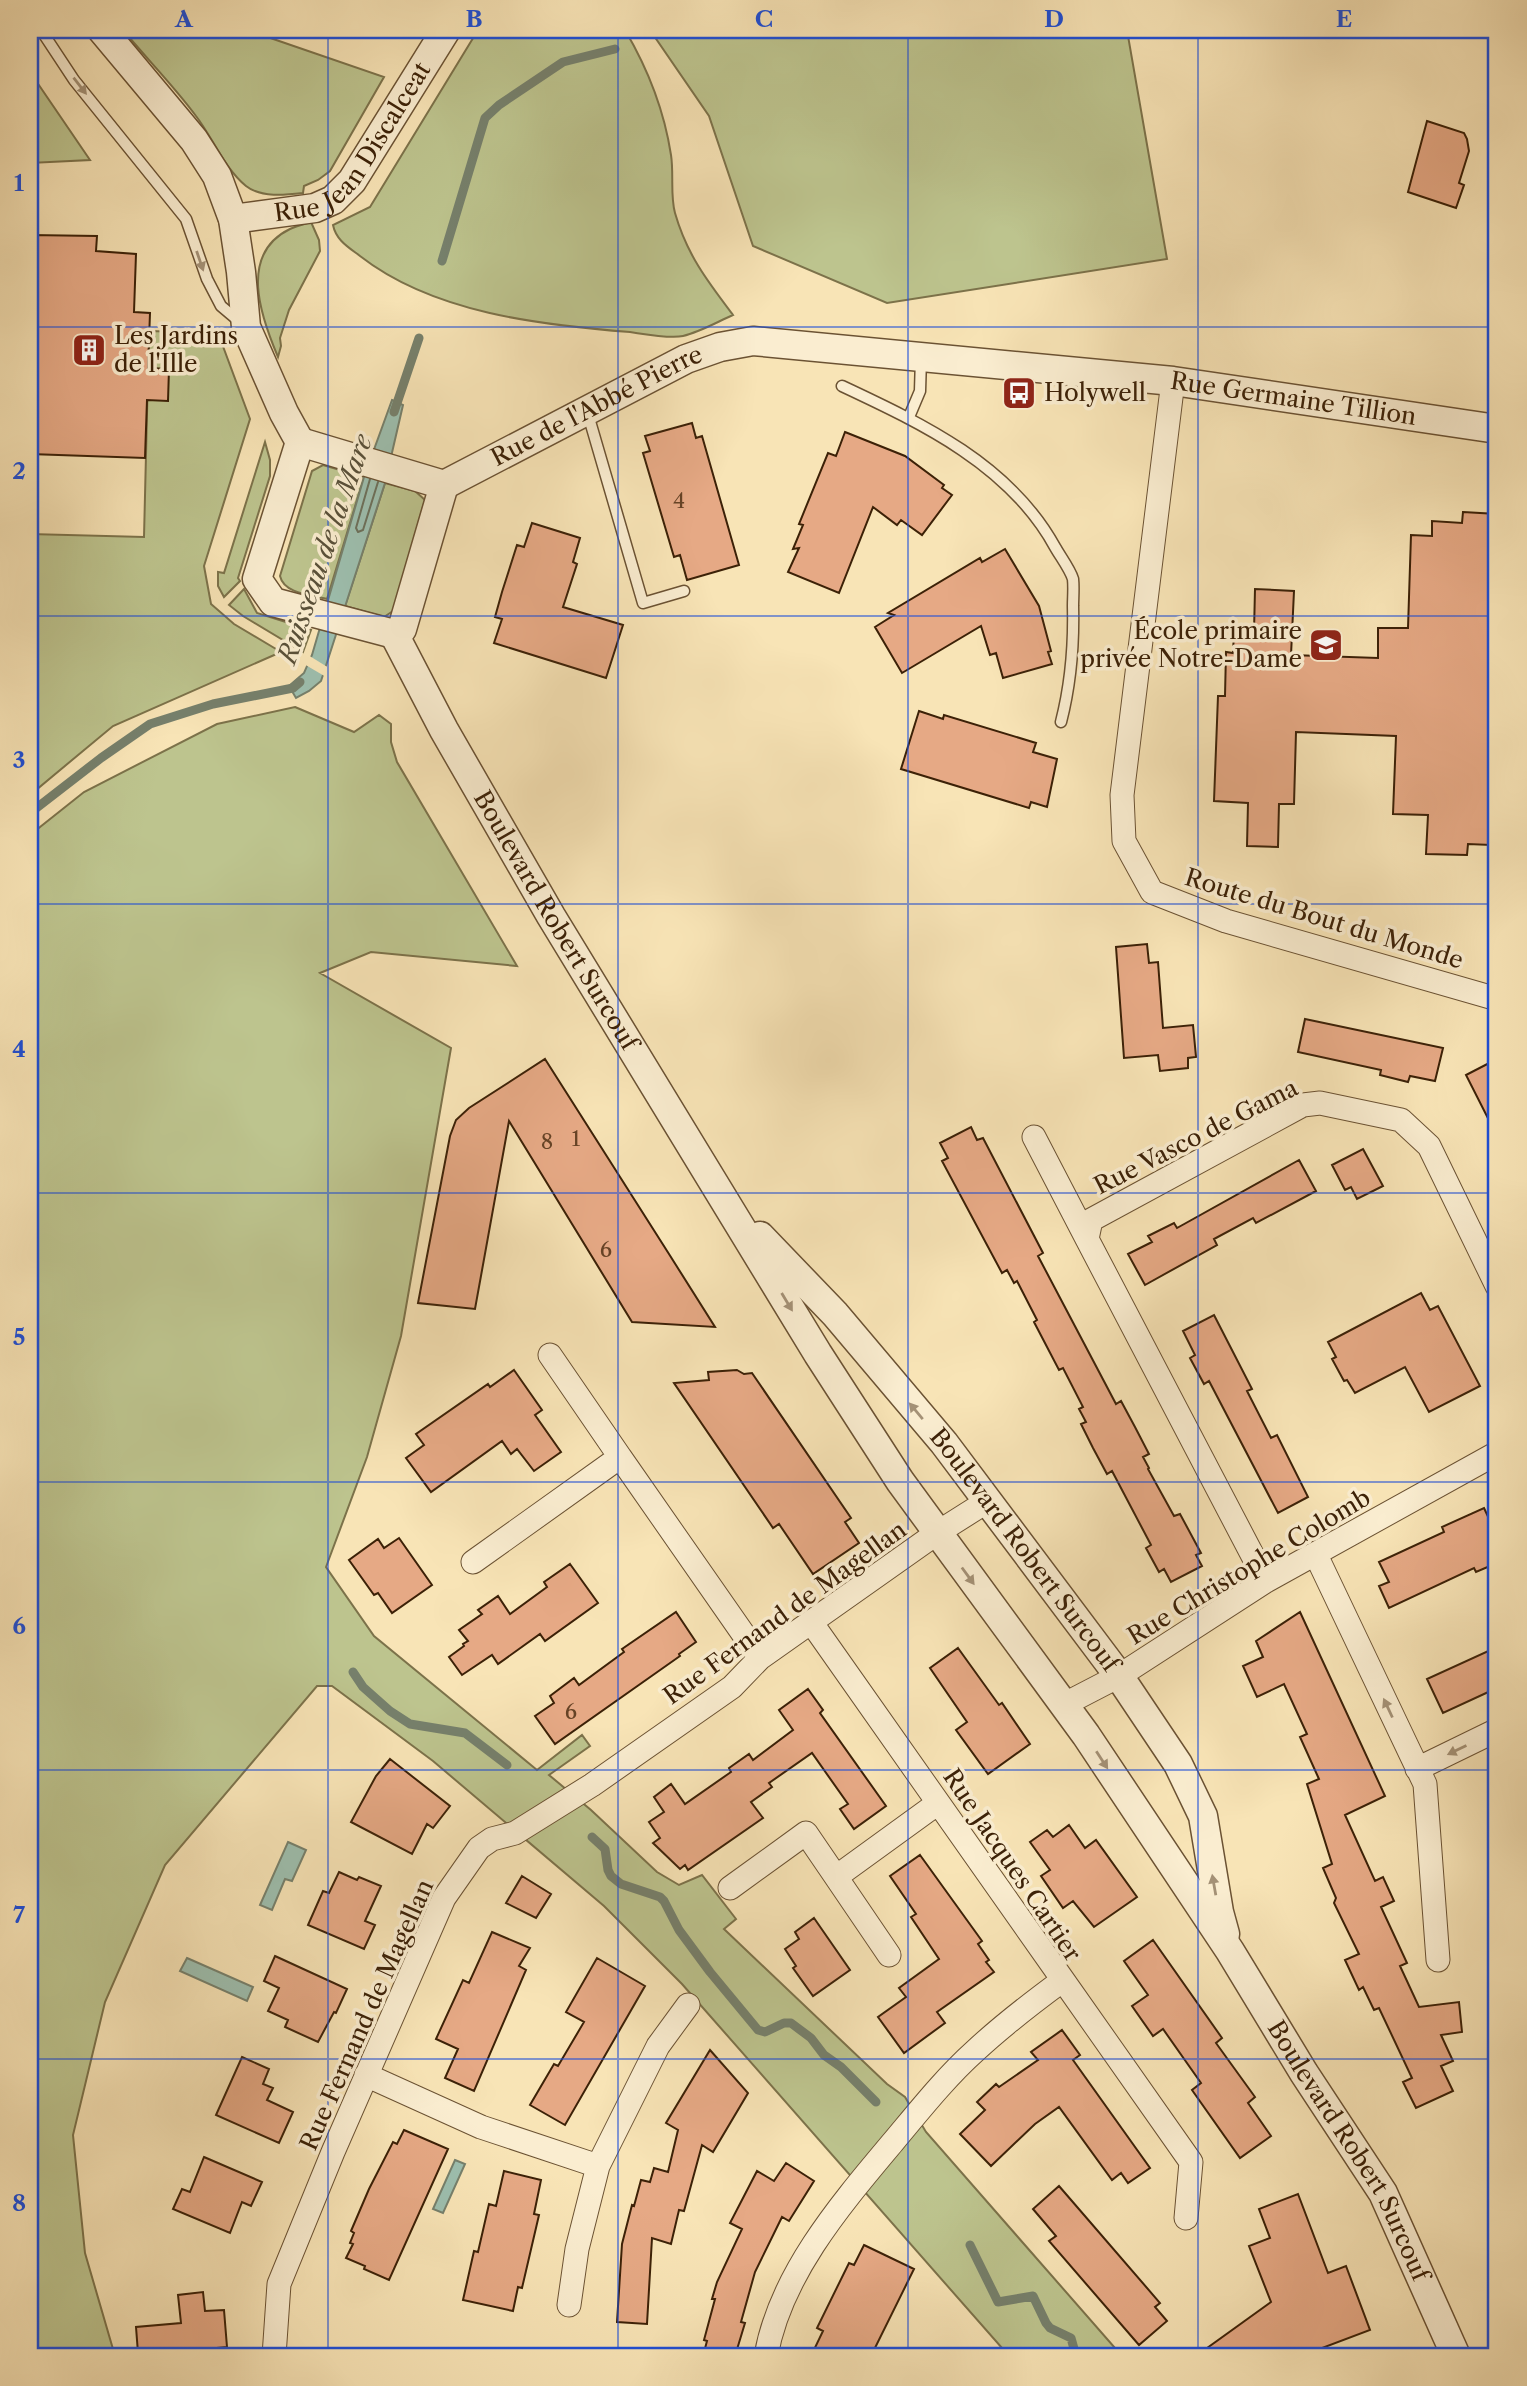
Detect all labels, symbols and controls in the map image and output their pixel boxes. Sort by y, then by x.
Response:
text: A [174,5,194,33]
text: B [465,5,483,33]
text: C [755,5,773,33]
text: D [1044,5,1064,33]
text: E [1336,5,1352,33]
street label: Rue Jean Discalceat [272,56,437,227]
one-way arrow [72,77,87,95]
text: 1 [14,169,25,197]
one-way arrow [195,251,206,272]
place label: Les Jardins de l'Ille [114,321,238,378]
building icon: Les Jardins de l'Ille [70,331,108,369]
street label: Rue de l'Abbé Pierre [486,339,706,472]
street label: Rue Germaine Tillion [1169,366,1418,431]
bus stop icon: Holywell [1000,374,1038,412]
place label: Holywell [1044,378,1146,407]
water label: Ruisseau de la Mare [270,429,380,670]
text: 2 [12,457,26,485]
house number: 4 [673,488,685,513]
place label: École primaire privée Notre-Dame [1080,616,1302,673]
school or university icon: École primaire privée Notre-Dame [1307,626,1345,664]
text: 3 [13,746,26,774]
street label: Boulevard Robert Surcouf [468,785,646,1057]
street label: Route du Bout du Monde [1182,862,1467,975]
text: 4 [12,1035,26,1063]
street label: Rue Vasco de Gama [1089,1072,1303,1200]
house number: 1 [572,1126,581,1151]
house number: 8 [541,1129,553,1154]
house number: 6 [600,1237,612,1262]
one-way arrow [781,1292,793,1311]
text: 5 [13,1323,25,1351]
one-way arrow [909,1402,924,1420]
street label: Boulevard Robert Surcouf [924,1422,1127,1679]
street label: Rue Christophe Colomb [1122,1483,1375,1651]
street label: Rue Fernand de Magellan [658,1515,912,1710]
one-way arrow [961,1567,975,1585]
text: 6 [12,1612,26,1640]
one-way arrow [1382,1698,1394,1718]
house number: 6 [565,1699,577,1724]
one-way arrow [1447,1744,1467,1755]
one-way arrow [1095,1751,1109,1769]
street label: Rue Jacques Cartier [937,1763,1088,1966]
one-way arrow [1208,1874,1219,1896]
street label: Rue Fernand de Magellan [294,1875,439,2155]
text: 7 [13,1901,25,1929]
street label: Boulevard Robert Surcouf [1262,2015,1436,2287]
text: 8 [12,2189,26,2217]

